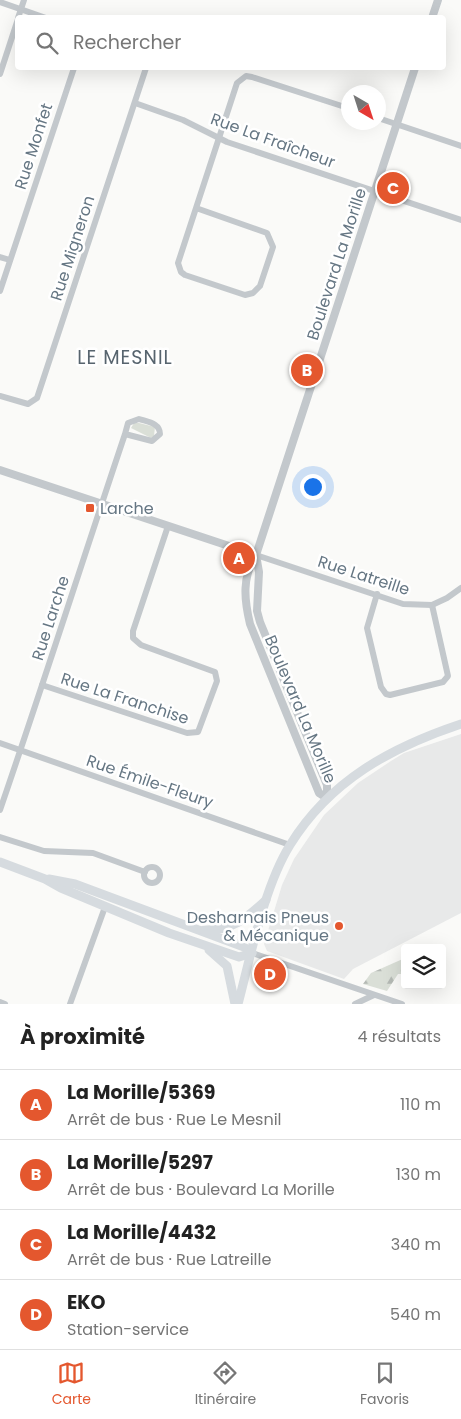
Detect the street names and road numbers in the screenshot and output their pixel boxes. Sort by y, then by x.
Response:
street label: Rue Monfet [9,100,58,192]
street label: Rue La Fraîcheur [207,107,338,174]
street label: Boulevard La Morille [301,185,372,343]
street label: Rue Migneron [45,193,100,304]
street label: Rue Latreille [315,550,413,601]
street label: Rue Larche [26,573,75,663]
street label: Boulevard La Morille [259,632,342,787]
street label: Rue La Franchise [58,667,192,730]
street label: Rue Émile-Fleury [83,749,216,814]

